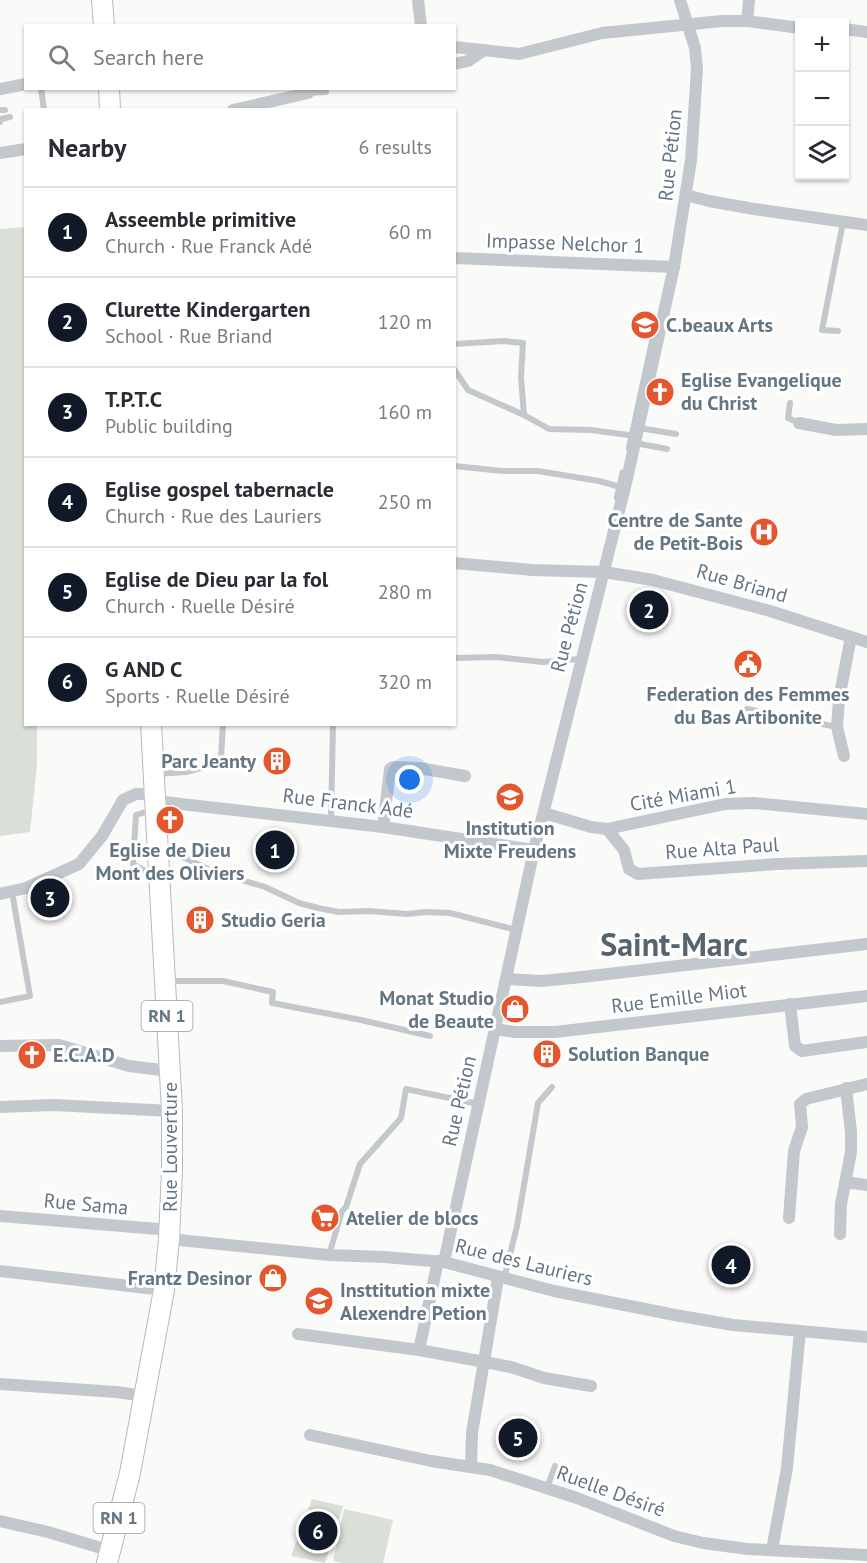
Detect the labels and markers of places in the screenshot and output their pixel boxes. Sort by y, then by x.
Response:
school or university icon: C.beaux Arts [629,309,661,341]
place label: C.beaux Arts [666,312,773,338]
place label: Eglise Evangelique du Christ [681,367,842,416]
church icon: Eglise Evangelique du Christ [644,376,676,408]
place label: Centre de Sante de Petit-Bois [608,507,743,556]
hospital icon: Centre de Sante de Petit-Bois [748,516,780,548]
pin: 2 [630,588,668,632]
public building icon: Federation des Femmes du Bas Artibonite [732,648,764,680]
place label: Federation des Femmes du Bas Artibonite [647,681,849,730]
building icon: Parc Jeanty [261,745,293,777]
place label: Parc Jeanty [161,748,256,774]
school or university icon: Institution Mixte Freudens [494,781,526,813]
church icon: Eglise de Dieu Mont des Oliviers [154,804,186,836]
place label: Institution Mixte Freudens [444,815,576,864]
pin: 1 [256,828,294,872]
place label: Eglise de Dieu Mont des Oliviers [95,837,245,886]
pin: 3 [31,876,70,920]
building icon: Studio Geria [184,904,216,936]
place label: Studio Geria [221,907,326,933]
place label: Monat Studio de Beaute [379,985,494,1034]
shop icon: Monat Studio de Beaute [499,993,531,1025]
building icon: Solution Banque [531,1038,563,1070]
church icon: E.C.A.D [16,1039,48,1071]
place label: Solution Banque [568,1041,709,1067]
place label: E.C.A.D [53,1042,115,1068]
supermarket icon: Atelier de blocs [309,1202,341,1234]
place label: Atelier de blocs [346,1205,479,1231]
pin: 4 [712,1242,750,1288]
shop icon: Frantz Desinor [257,1262,289,1294]
place label: Frantz Desinor [128,1265,252,1291]
place label: Insttitution mixte Alexendre Petion [340,1277,490,1326]
school or university icon: Insttitution mixte Alexendre Petion [303,1285,335,1317]
pin: 5 [498,1416,538,1460]
pin: 6 [298,1508,338,1553]

